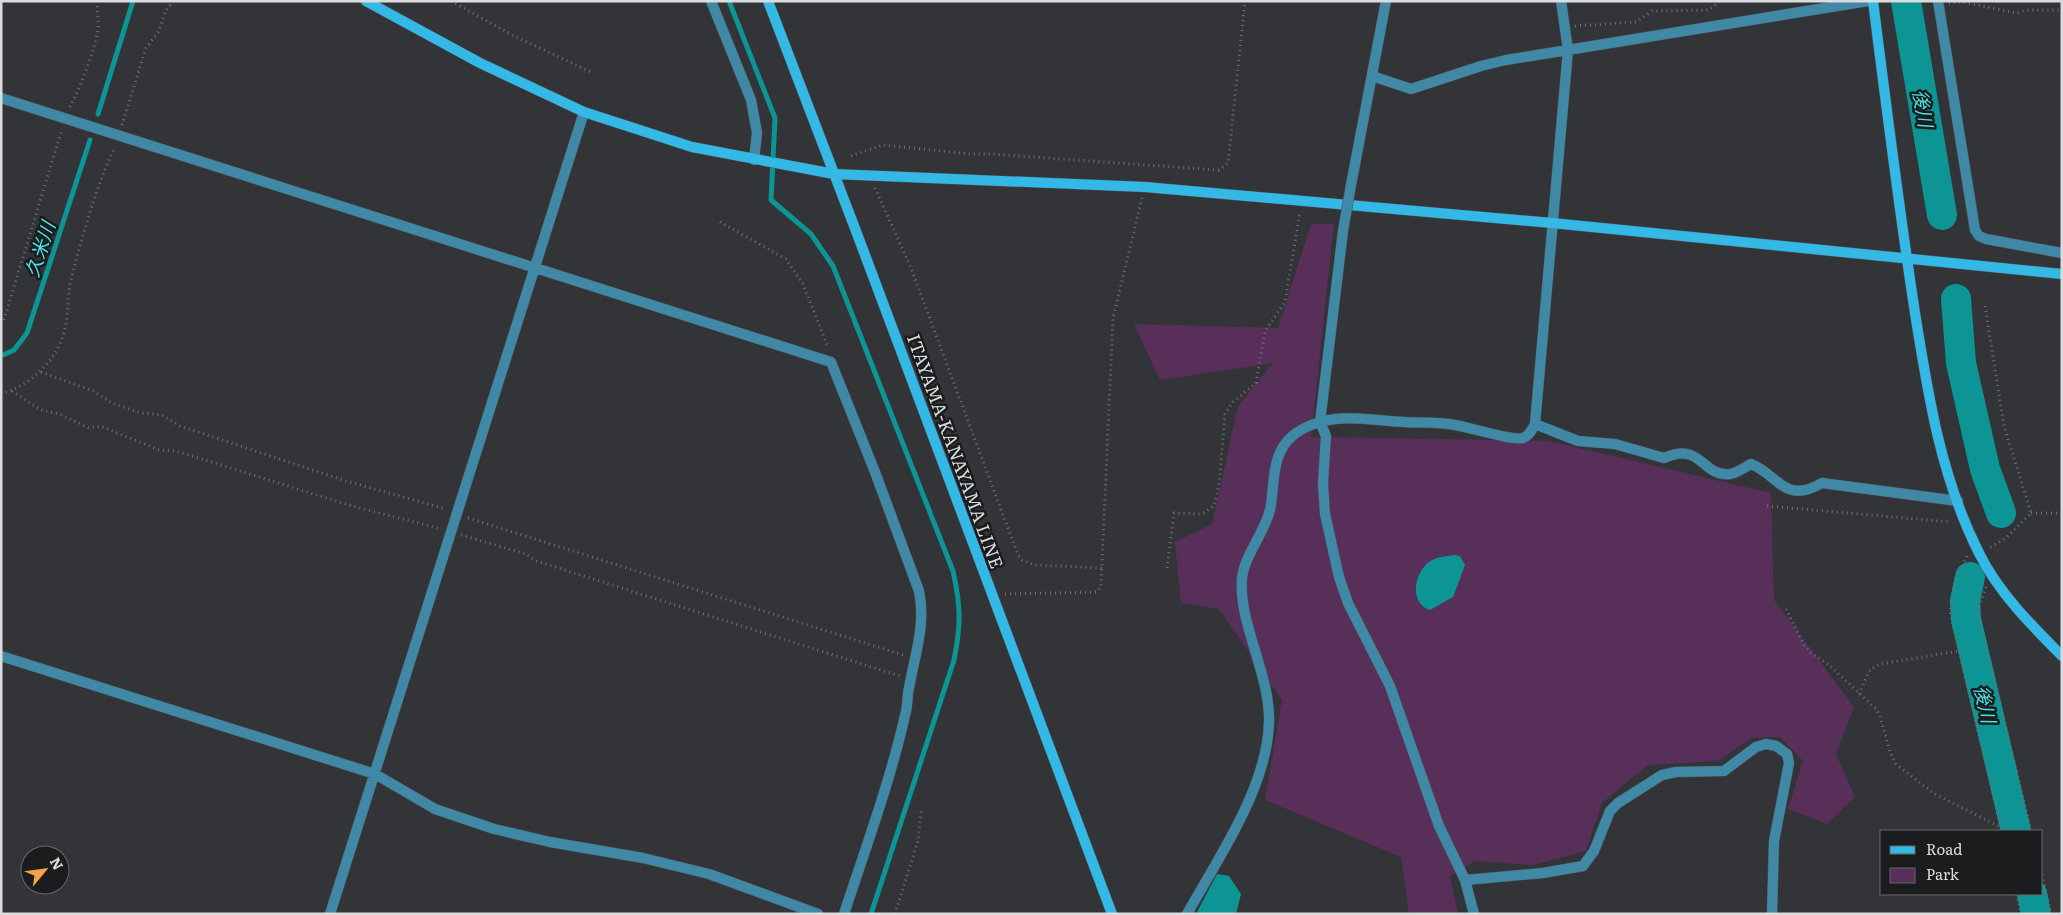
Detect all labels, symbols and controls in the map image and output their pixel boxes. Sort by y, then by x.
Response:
water label: 後川 [1907,87,1941,131]
water label: 久米川 [17,216,62,280]
street label: ITAYAMA-KANAYAMA LINE [901,330,1011,572]
water label: 後川 [1968,682,2004,728]
legend [1880,830,2043,895]
text: Road [1926,837,1962,860]
north arrow [20,845,70,895]
text: N [46,853,69,873]
text: Park [1926,862,1960,885]

